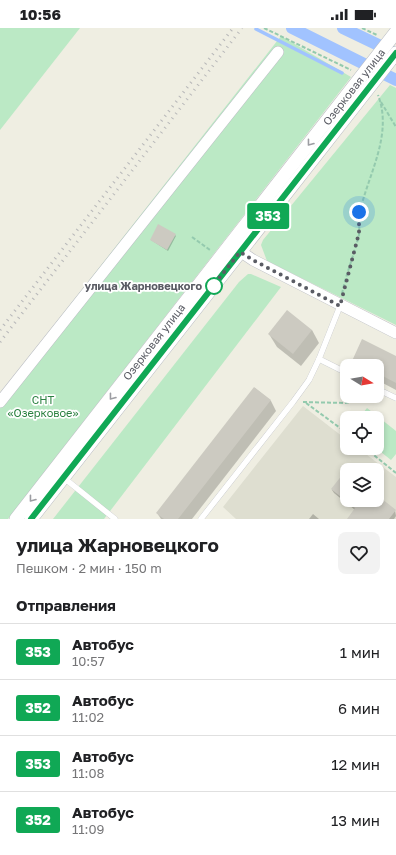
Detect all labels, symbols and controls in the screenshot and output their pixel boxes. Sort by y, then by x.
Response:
text: 10:56 [20,5,61,23]
street label: Озерковая улица [320,46,387,128]
one-way arrow [307,139,314,146]
your location [349,202,369,222]
line badge: 353 [245,203,291,229]
text: 353 [255,207,281,224]
marker: улица Жарновецкого [205,277,223,295]
place label: улица Жарновецкого [85,279,202,292]
street label: Озерковая улица [120,301,187,383]
north arrow [340,359,384,403]
map controls [340,359,384,507]
one-way arrow [109,392,116,399]
park label: СНТ «Озерковое» [7,393,79,419]
button: locate [340,411,384,455]
button: layers [340,463,384,507]
one-way arrow [29,495,36,502]
button: heart [338,532,380,574]
text: улица Жарновецкого [16,533,219,556]
text: Пешком · 2 мин · 150 m [16,560,162,576]
text: Отправления [16,596,116,614]
text: Автобус [72,635,134,653]
text: 353 [25,643,51,660]
text: 1 мин [340,643,380,661]
text: 10:57 [72,653,105,669]
text: Автобус [72,691,134,709]
text: 352 [25,699,51,716]
text: 6 мин [338,699,380,717]
text: 11:02 [72,709,104,725]
text: Автобус [72,747,134,765]
text: 353 [25,755,51,772]
text: 12 мин [331,755,380,773]
text: 11:08 [72,765,105,781]
text: Автобус [72,803,134,821]
text: 352 [25,811,51,828]
text: 13 мин [331,811,380,829]
text: 11:09 [72,821,104,837]

